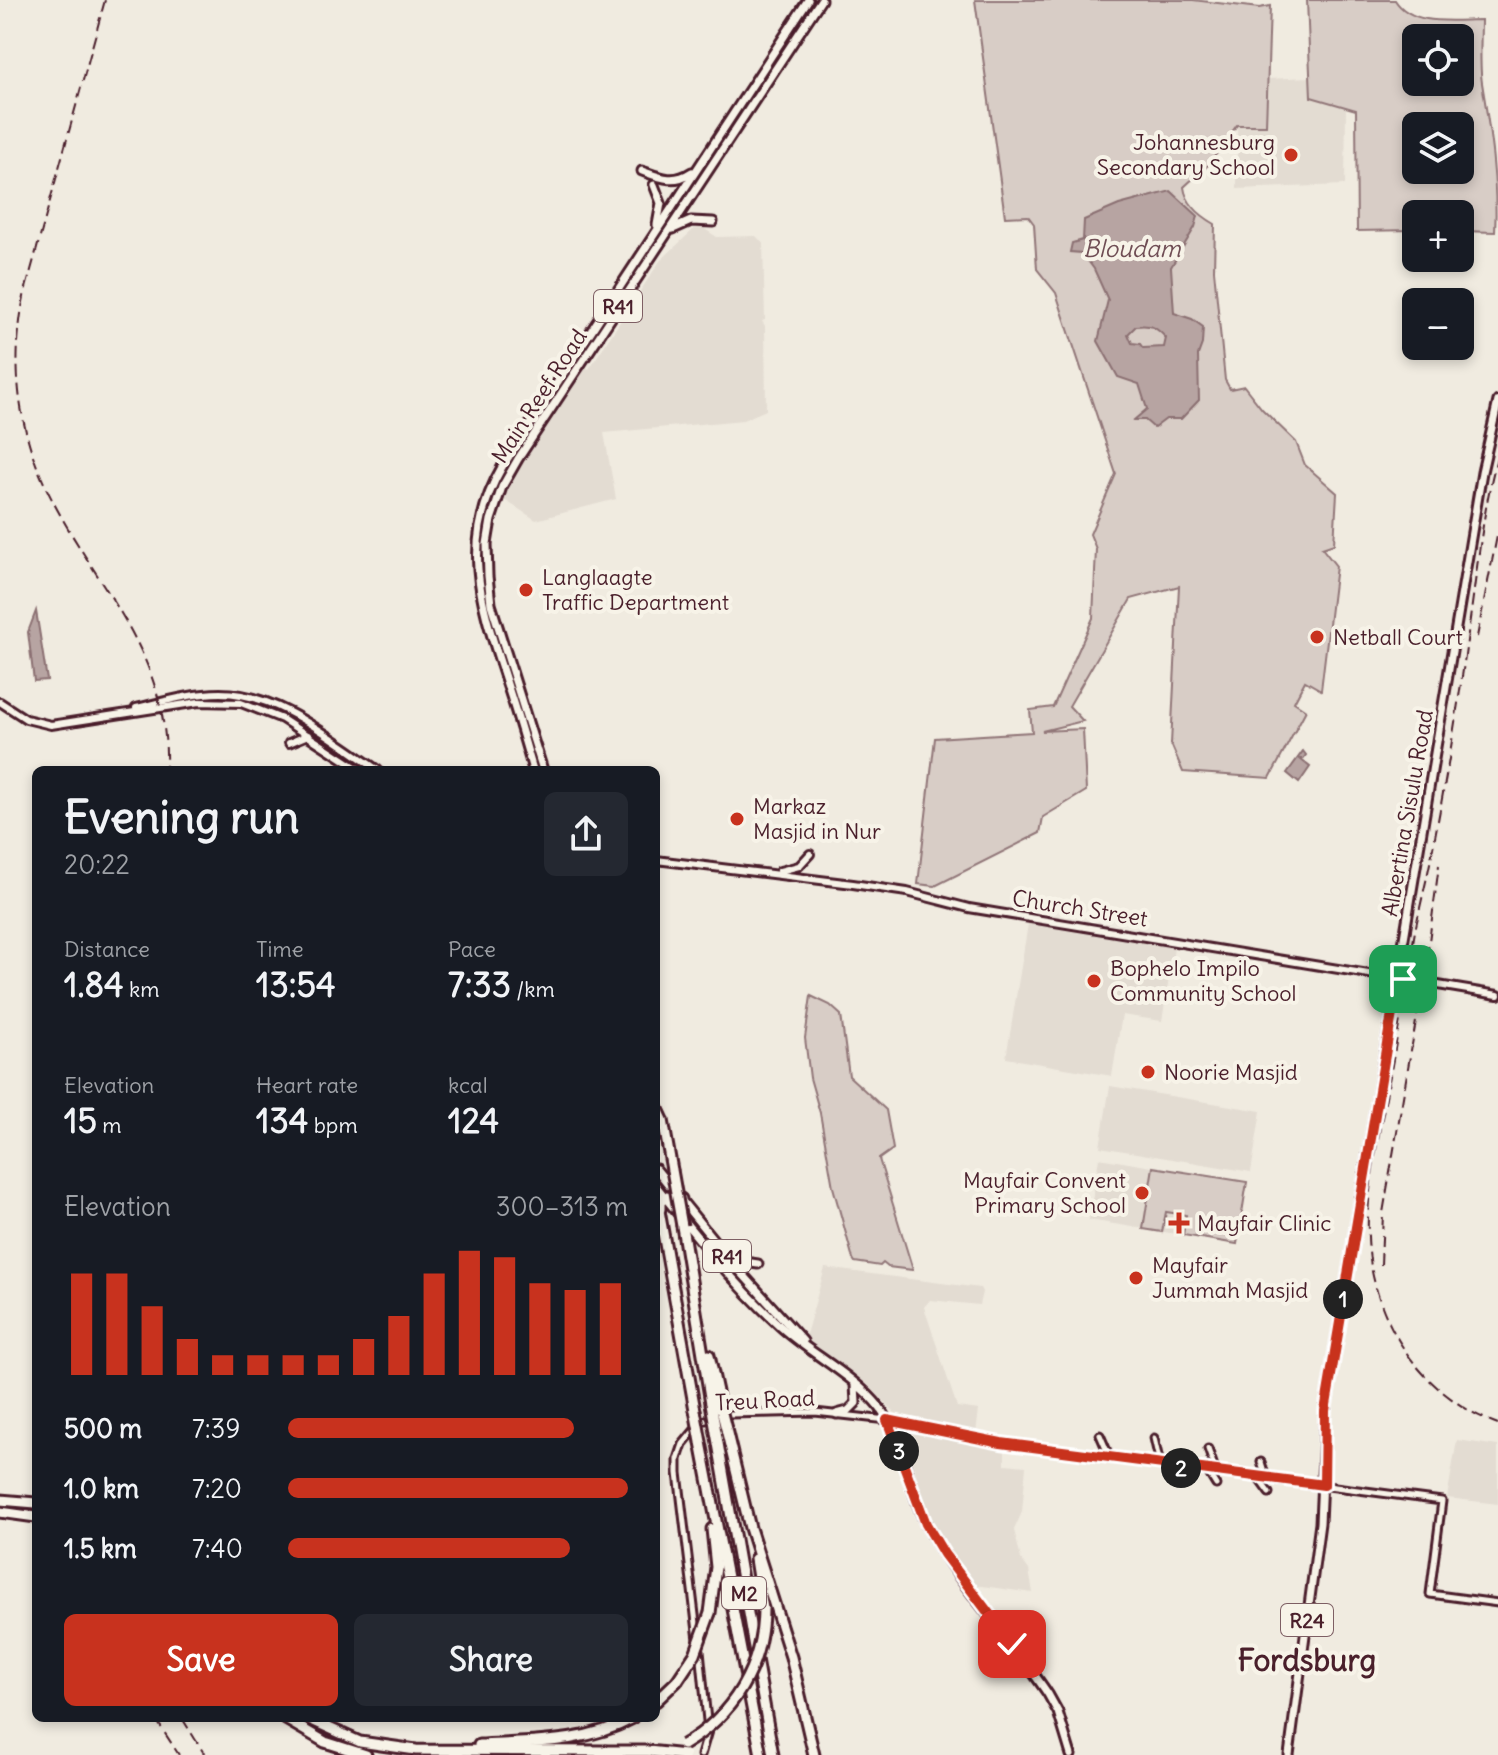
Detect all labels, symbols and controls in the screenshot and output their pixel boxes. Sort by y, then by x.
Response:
map controls [1402,24,1474,360]
button: locate [1402,24,1474,96]
button: layers [1402,112,1474,184]
place label: Johannesburg Secondary School [1097,128,1275,181]
marker: Johannesburg Secondary School [1282,146,1300,164]
button: + [1402,200,1474,272]
water label: Bloudam [1083,233,1182,263]
button: − [1402,288,1474,360]
road number: R41 [594,290,642,322]
street label: Main Reef Road [485,324,593,468]
place label: Langlaagte Traffic Department [542,563,729,616]
marker: Langlaagte Traffic Department [517,581,535,599]
place label: Netball Court [1333,623,1463,651]
marker: Netball Court [1308,628,1326,646]
street label: Albertina Sisulu Road [1375,707,1439,919]
text: Evening run [64,790,299,845]
button: share [544,792,628,876]
place label: Markaz Masjid in Nur [753,792,881,845]
marker: Markaz Masjid in Nur [728,810,746,828]
text: 20:22 [64,848,130,881]
street label: Church Street [1010,883,1150,933]
text: Distance [64,935,150,963]
text: Time [256,935,304,963]
text: Pace [448,935,496,963]
pin [1369,945,1437,1013]
place label: Bophelo Impilo Community School [1110,954,1297,1007]
icon: arrive [1381,957,1425,1001]
text: 1.84 [64,963,124,1006]
text: 13:54 [256,963,336,1006]
text: 7:33 [448,963,511,1006]
marker: Bophelo Impilo Community School [1085,972,1103,990]
text: km [124,975,160,1003]
text: /km [511,975,555,1003]
place label: Noorie Masjid [1164,1058,1298,1086]
marker: Noorie Masjid [1139,1063,1157,1081]
text: Elevation [64,1071,154,1099]
text: Heart rate [256,1071,358,1099]
text: kcal [448,1071,488,1099]
text: 15 [64,1099,97,1142]
text: 134 [256,1099,308,1142]
text: 124 [448,1099,499,1142]
text: m [97,1111,122,1139]
text: bpm [308,1111,358,1139]
place label: Mayfair Convent Primary School [963,1166,1126,1219]
marker: Mayfair Convent Primary School [1133,1184,1151,1202]
text: Elevation [64,1190,171,1223]
text: 300–313 m [496,1190,628,1223]
place label: Mayfair Clinic [1197,1209,1331,1237]
marker: Mayfair Clinic [1168,1212,1190,1234]
road number: R41 [703,1240,751,1272]
place label: Mayfair Jummah Masjid [1152,1251,1308,1304]
marker: Mayfair Jummah Masjid [1127,1269,1145,1287]
pin: 1 [1323,1279,1363,1319]
text: 1 [1339,1285,1347,1313]
street label: Treu Road [714,1383,816,1417]
text: 500 m [64,1412,142,1445]
text: 7:39 [192,1412,240,1445]
pin: 3 [879,1431,919,1471]
text: 3 [893,1437,905,1465]
pin: 2 [1161,1448,1201,1488]
text: 2 [1175,1454,1187,1482]
text: 1.0 km [64,1472,139,1505]
text: 7:20 [192,1472,242,1505]
text: 1.5 km [64,1532,137,1565]
text: 7:40 [192,1532,243,1565]
road number: M2 [722,1577,766,1609]
road number: R24 [1281,1604,1333,1636]
pin [978,1610,1046,1678]
button: Save [64,1614,338,1706]
button: Share [354,1614,628,1706]
icon: check [990,1622,1034,1666]
district label: Fordsburg [1238,1641,1376,1679]

